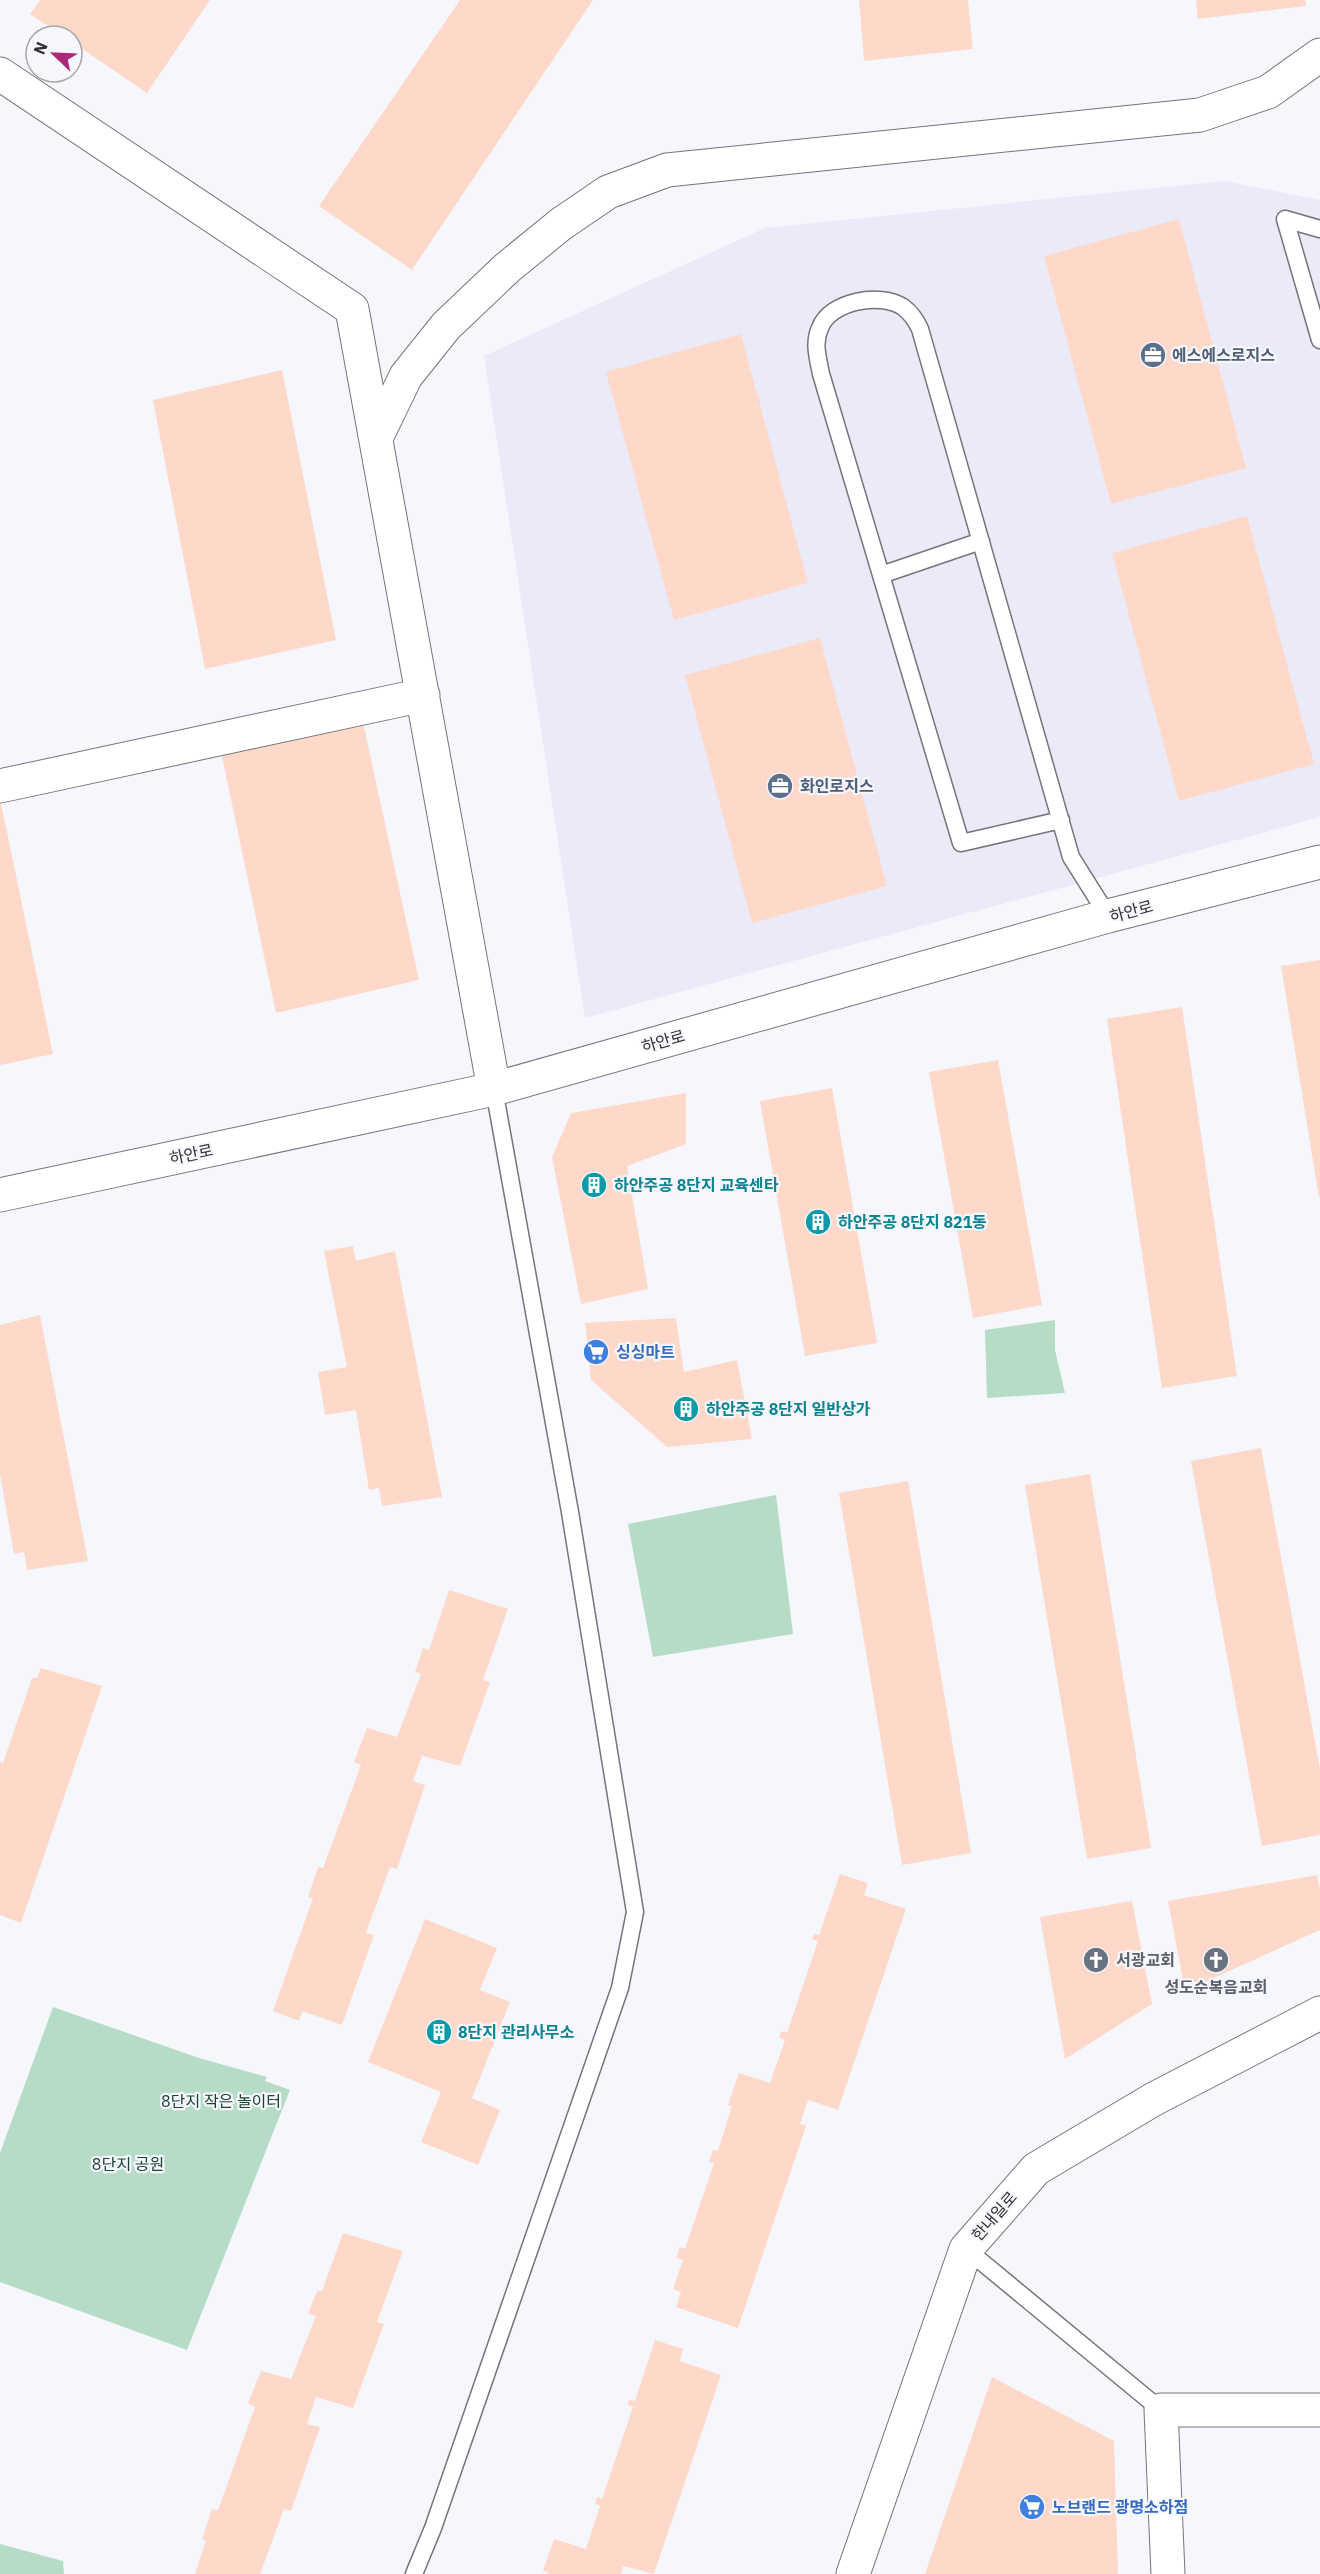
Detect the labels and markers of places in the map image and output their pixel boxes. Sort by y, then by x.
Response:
office icon: 에스에스로지스 [1138,340,1168,370]
place label: 에스에스로지스 [1172,345,1275,365]
office icon: 화인로지스 [765,771,795,801]
place label: 화인로지스 [800,776,874,796]
building icon: 하안주공 8단지 교육센타 [579,1170,609,1200]
place label: 하안주공 8단지 교육센타 [614,1175,779,1195]
building icon: 하안주공 8단지 821동 [803,1207,833,1237]
place label: 하안주공 8단지 821동 [838,1212,987,1232]
supermarket icon: 싱싱마트 [581,1337,611,1367]
place label: 싱싱마트 [616,1342,675,1362]
building icon: 하안주공 8단지 일반상가 [671,1394,701,1424]
place label: 하안주공 8단지 일반상가 [706,1399,871,1419]
church icon: 서광교회 [1081,1945,1111,1975]
church icon: 성도순복음교회 [1201,1945,1231,1975]
place label: 서광교회 [1116,1950,1175,1970]
place label: 성도순복음교회 [1164,1977,1268,1997]
building icon: 8단지 관리사무소 [424,2017,454,2047]
place label: 8단지 관리사무소 [458,2022,575,2042]
supermarket icon: 노브랜드 광명소하점 [1017,2492,1047,2522]
place label: 노브랜드 광명소하점 [1052,2497,1188,2517]

